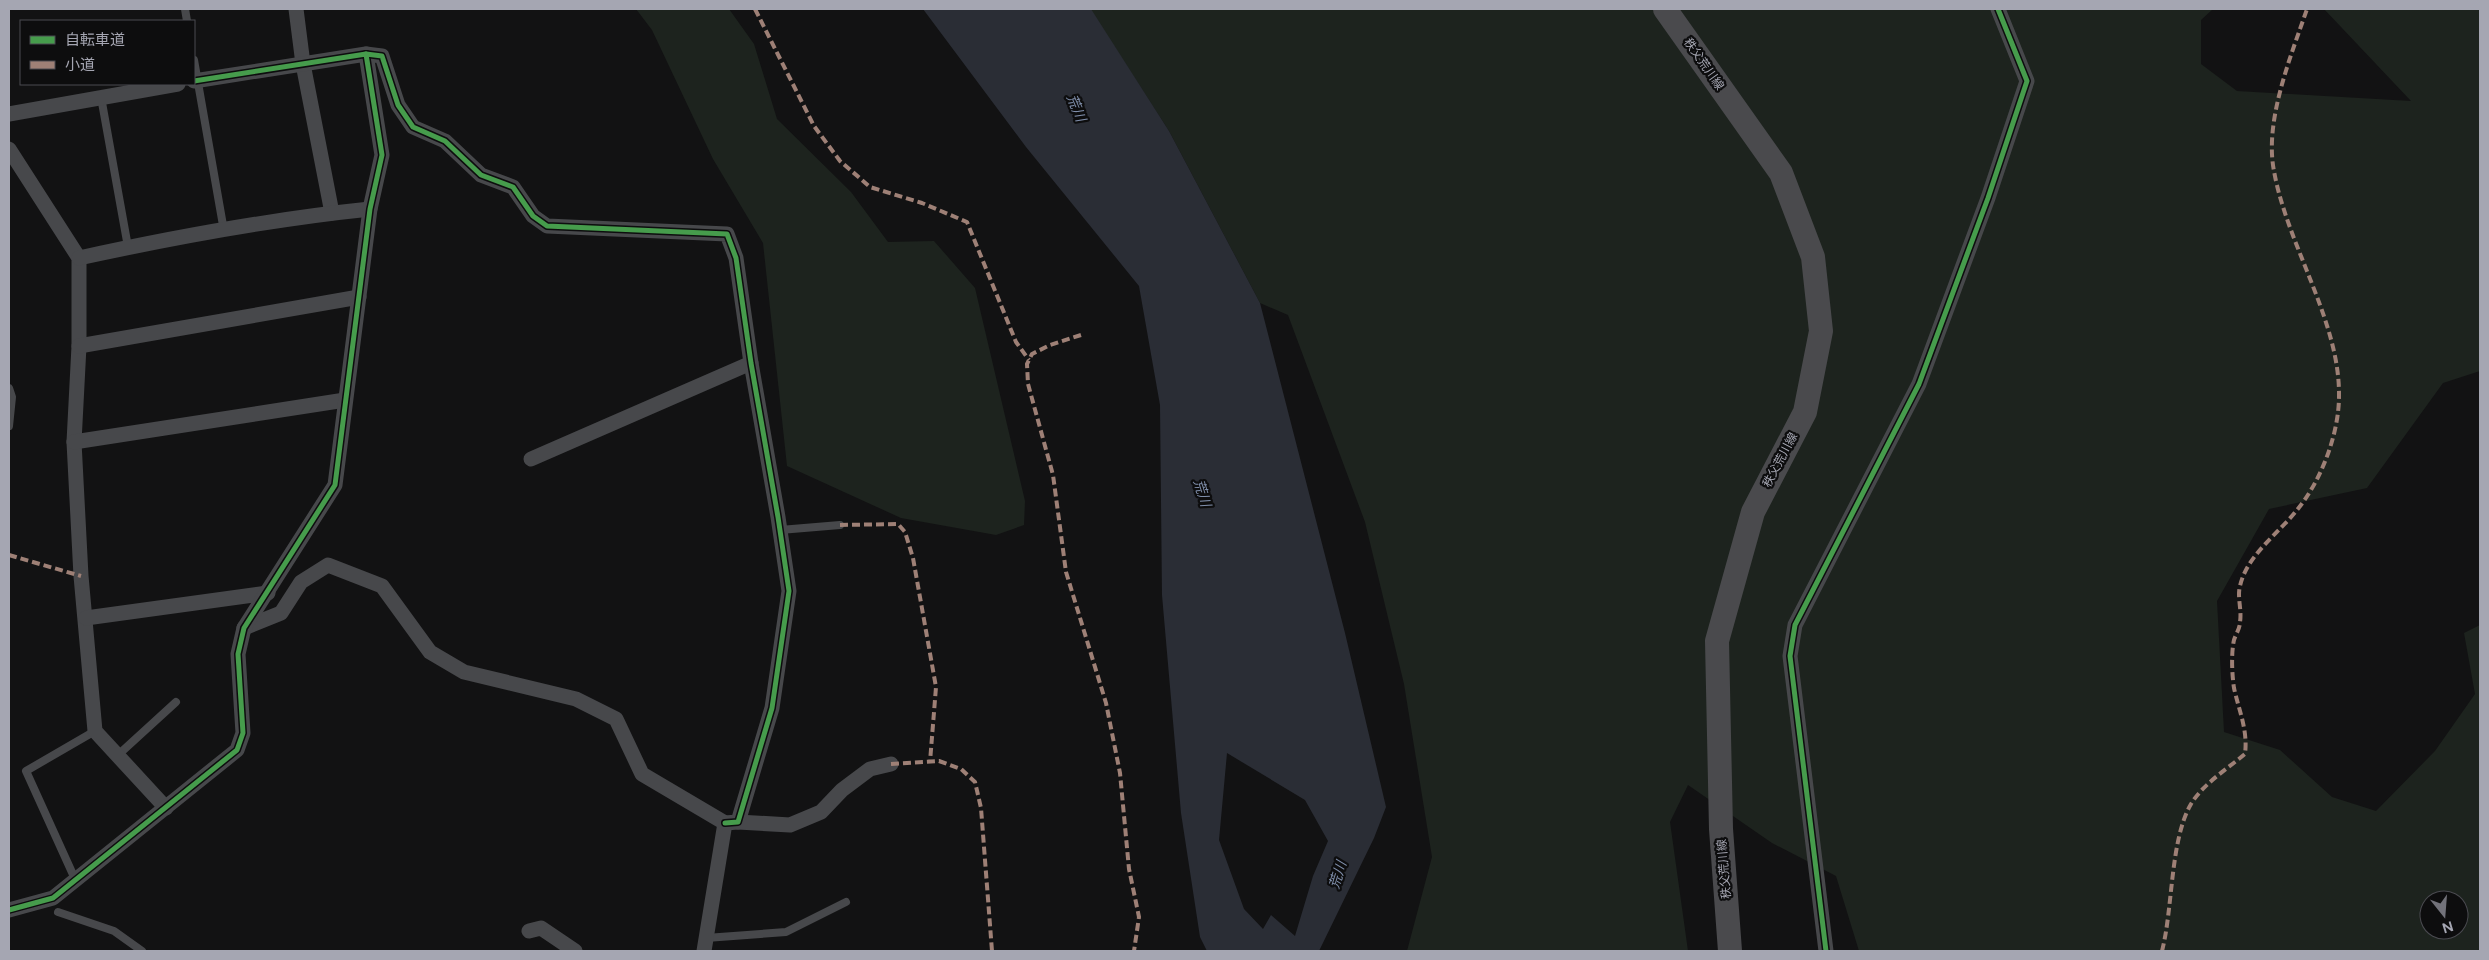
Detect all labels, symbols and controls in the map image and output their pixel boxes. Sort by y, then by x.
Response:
legend [20,20,195,85]
text: 自転車道 [65,31,125,49]
street label: 秩父荒川線 [1681,35,1727,93]
text: 小道 [65,56,95,74]
water label: 荒川 [1063,92,1090,126]
street label: 秩父荒川線 [1760,430,1800,490]
water label: 荒川 [1190,477,1215,511]
street label: 秩父荒川線 [1714,838,1734,900]
water label: 荒川 [1326,857,1351,891]
north arrow [2419,890,2469,940]
text: N [2440,917,2455,937]

